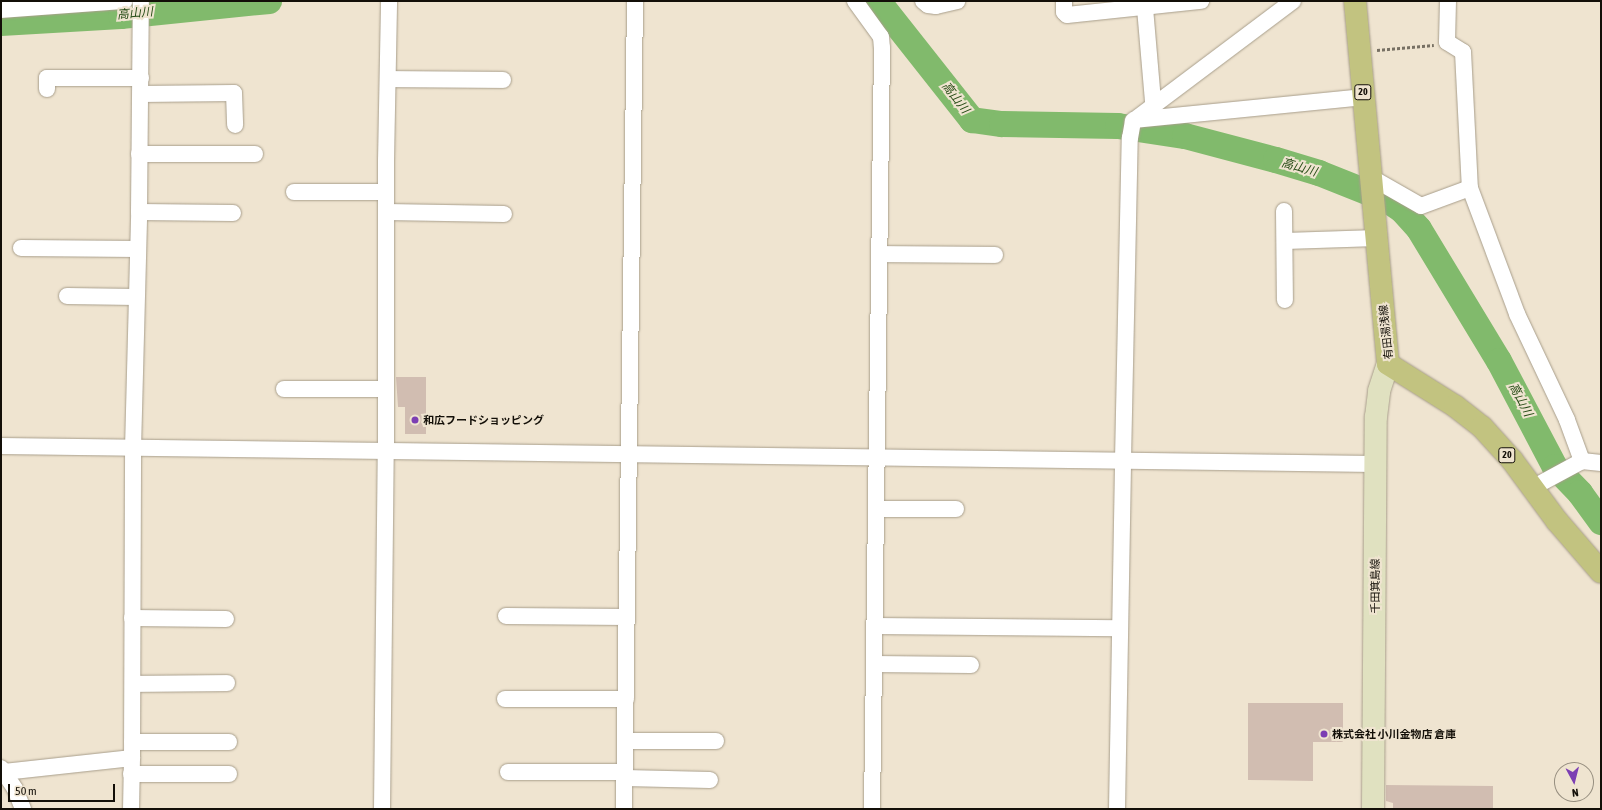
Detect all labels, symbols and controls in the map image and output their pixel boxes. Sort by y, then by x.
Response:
water label: 高山川 [116,5,154,23]
water label: 高山川 [938,79,972,117]
road number: 20 [1354,84,1372,100]
water label: 高山川 [1280,156,1318,180]
street label: 有田湯浅線 [1377,304,1395,360]
water label: 高山川 [1505,381,1535,419]
place label: 和広フードショッピング [423,413,544,427]
marker: 和広フードショッピング [410,415,420,425]
road number: 20 [1498,447,1516,463]
street label: 千田箕島線 [1368,559,1382,613]
place label: 株式会社 小川金物店 倉庫 [1332,727,1456,741]
marker: 株式会社 小川金物店 倉庫 [1319,729,1329,739]
north arrow [1554,762,1594,802]
scale bar [10,776,117,802]
text: 50 m [15,784,37,798]
text: N [1571,787,1579,799]

